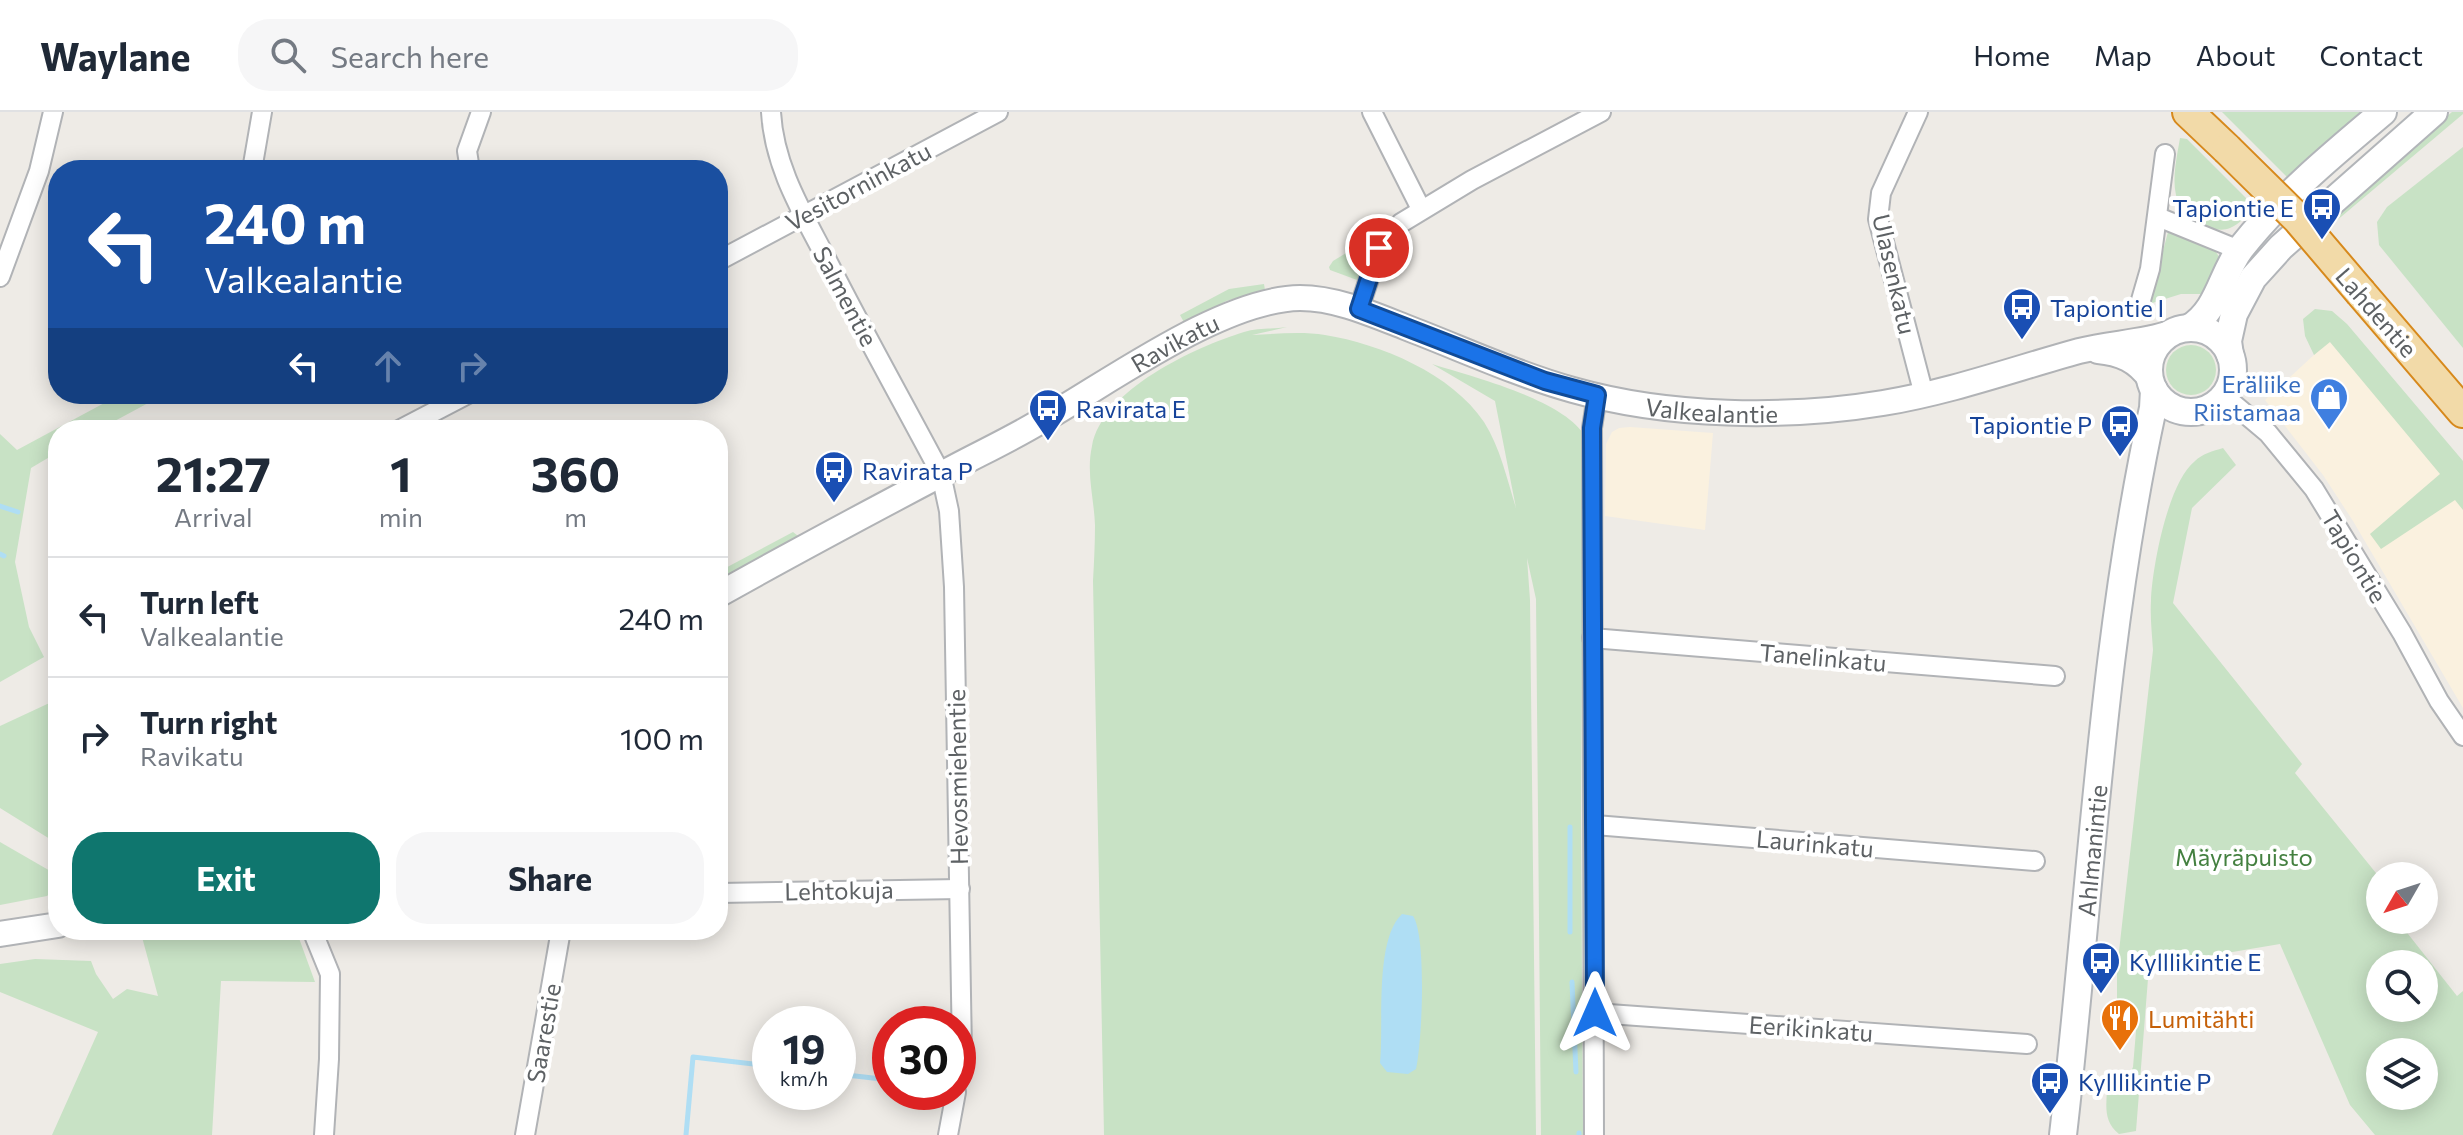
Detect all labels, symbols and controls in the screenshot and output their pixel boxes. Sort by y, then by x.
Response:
search box [238,19,798,91]
text: Waylane [40,32,190,79]
icon: search [266,33,310,77]
text: Search here [330,37,489,74]
text: Home [1973,38,2050,72]
text: Map [2094,38,2152,72]
text: About [2196,38,2276,72]
text: Contact [2320,38,2423,72]
street label: Vesitorninkatu [780,135,936,237]
bus stop icon: Tapiontie E [2301,186,2343,241]
text: 240 m [204,187,366,256]
icon: left [72,192,176,296]
place label: Tapiontie E [2172,193,2294,222]
street label: Ulasenkatu [1867,211,1923,337]
pin [1345,214,1413,282]
icon: arrive [1357,226,1401,270]
street label: Salmentie [808,241,884,351]
text: Valkealantie [204,256,403,300]
street label: Lahdentie [2330,261,2424,363]
bus stop icon: Tapiontie I [2001,286,2043,341]
place label: Tapiontie I [2050,293,2164,322]
street label: Ravikatu [1125,307,1223,378]
icon: left [282,344,326,388]
icon: ahead [366,344,410,388]
icon: right [450,344,494,388]
place label: Eräliike Riistamaa [2193,369,2301,426]
shop icon: Eräliike Riistamaa [2308,376,2350,431]
bus stop icon: Ravirata E [1027,387,1069,442]
street label: Valkealantie [1644,391,1778,428]
place label: Ravirata E [1076,394,1186,423]
bus stop icon: Tapiontie P [2099,403,2141,458]
place label: Tapiontie P [1969,410,2092,439]
text: 21:27 [156,443,271,502]
text: 1 [390,443,412,502]
text: 360 [531,443,620,502]
bus stop icon: Ravirata P [813,449,855,504]
place label: Ravirata P [862,456,973,485]
text: Arrival [174,501,253,532]
text: min [379,501,423,532]
text: m [564,501,587,532]
street label: Tapiontie [2316,504,2394,608]
text: Turn left [140,583,259,620]
icon: left [72,595,116,639]
text: 240 m [618,599,704,636]
text: Valkealantie [140,620,284,651]
street label: Tanelinkatu [1758,637,1888,677]
street label: Hevosmiehentie [941,689,973,865]
text: Turn right [140,703,277,740]
icon: right [72,715,116,759]
text: 100 m [620,719,704,756]
text: Ravikatu [140,740,244,771]
street label: Ahlmanintie [2071,783,2112,918]
street label: Laurinkatu [1755,823,1875,863]
button: Exit [72,832,380,924]
button: Share [396,832,704,924]
park label: Mäyräpuisto [2175,842,2313,871]
north arrow [2366,862,2438,934]
map controls [2366,862,2438,1110]
street label: Lehtokuja [784,875,894,905]
bus stop icon: Kylllikintie E [2080,940,2122,995]
place label: Kylllikintie E [2129,947,2262,976]
button: search [2366,950,2438,1022]
position arrow [1553,971,1637,1055]
street label: Saarestie [520,981,566,1085]
restaurant icon: Lumitähti [2099,997,2141,1052]
place label: Lumitähti [2148,1004,2254,1033]
speed limit sign: 30 [872,1006,976,1110]
street label: Eerikinkatu [1748,1009,1874,1047]
text: 19 [783,1023,825,1072]
button: layers [2366,1038,2438,1110]
bus stop icon: Kylllikintie P [2029,1060,2071,1115]
text: km/h [780,1066,828,1090]
place label: Kylllikintie P [2078,1067,2211,1096]

